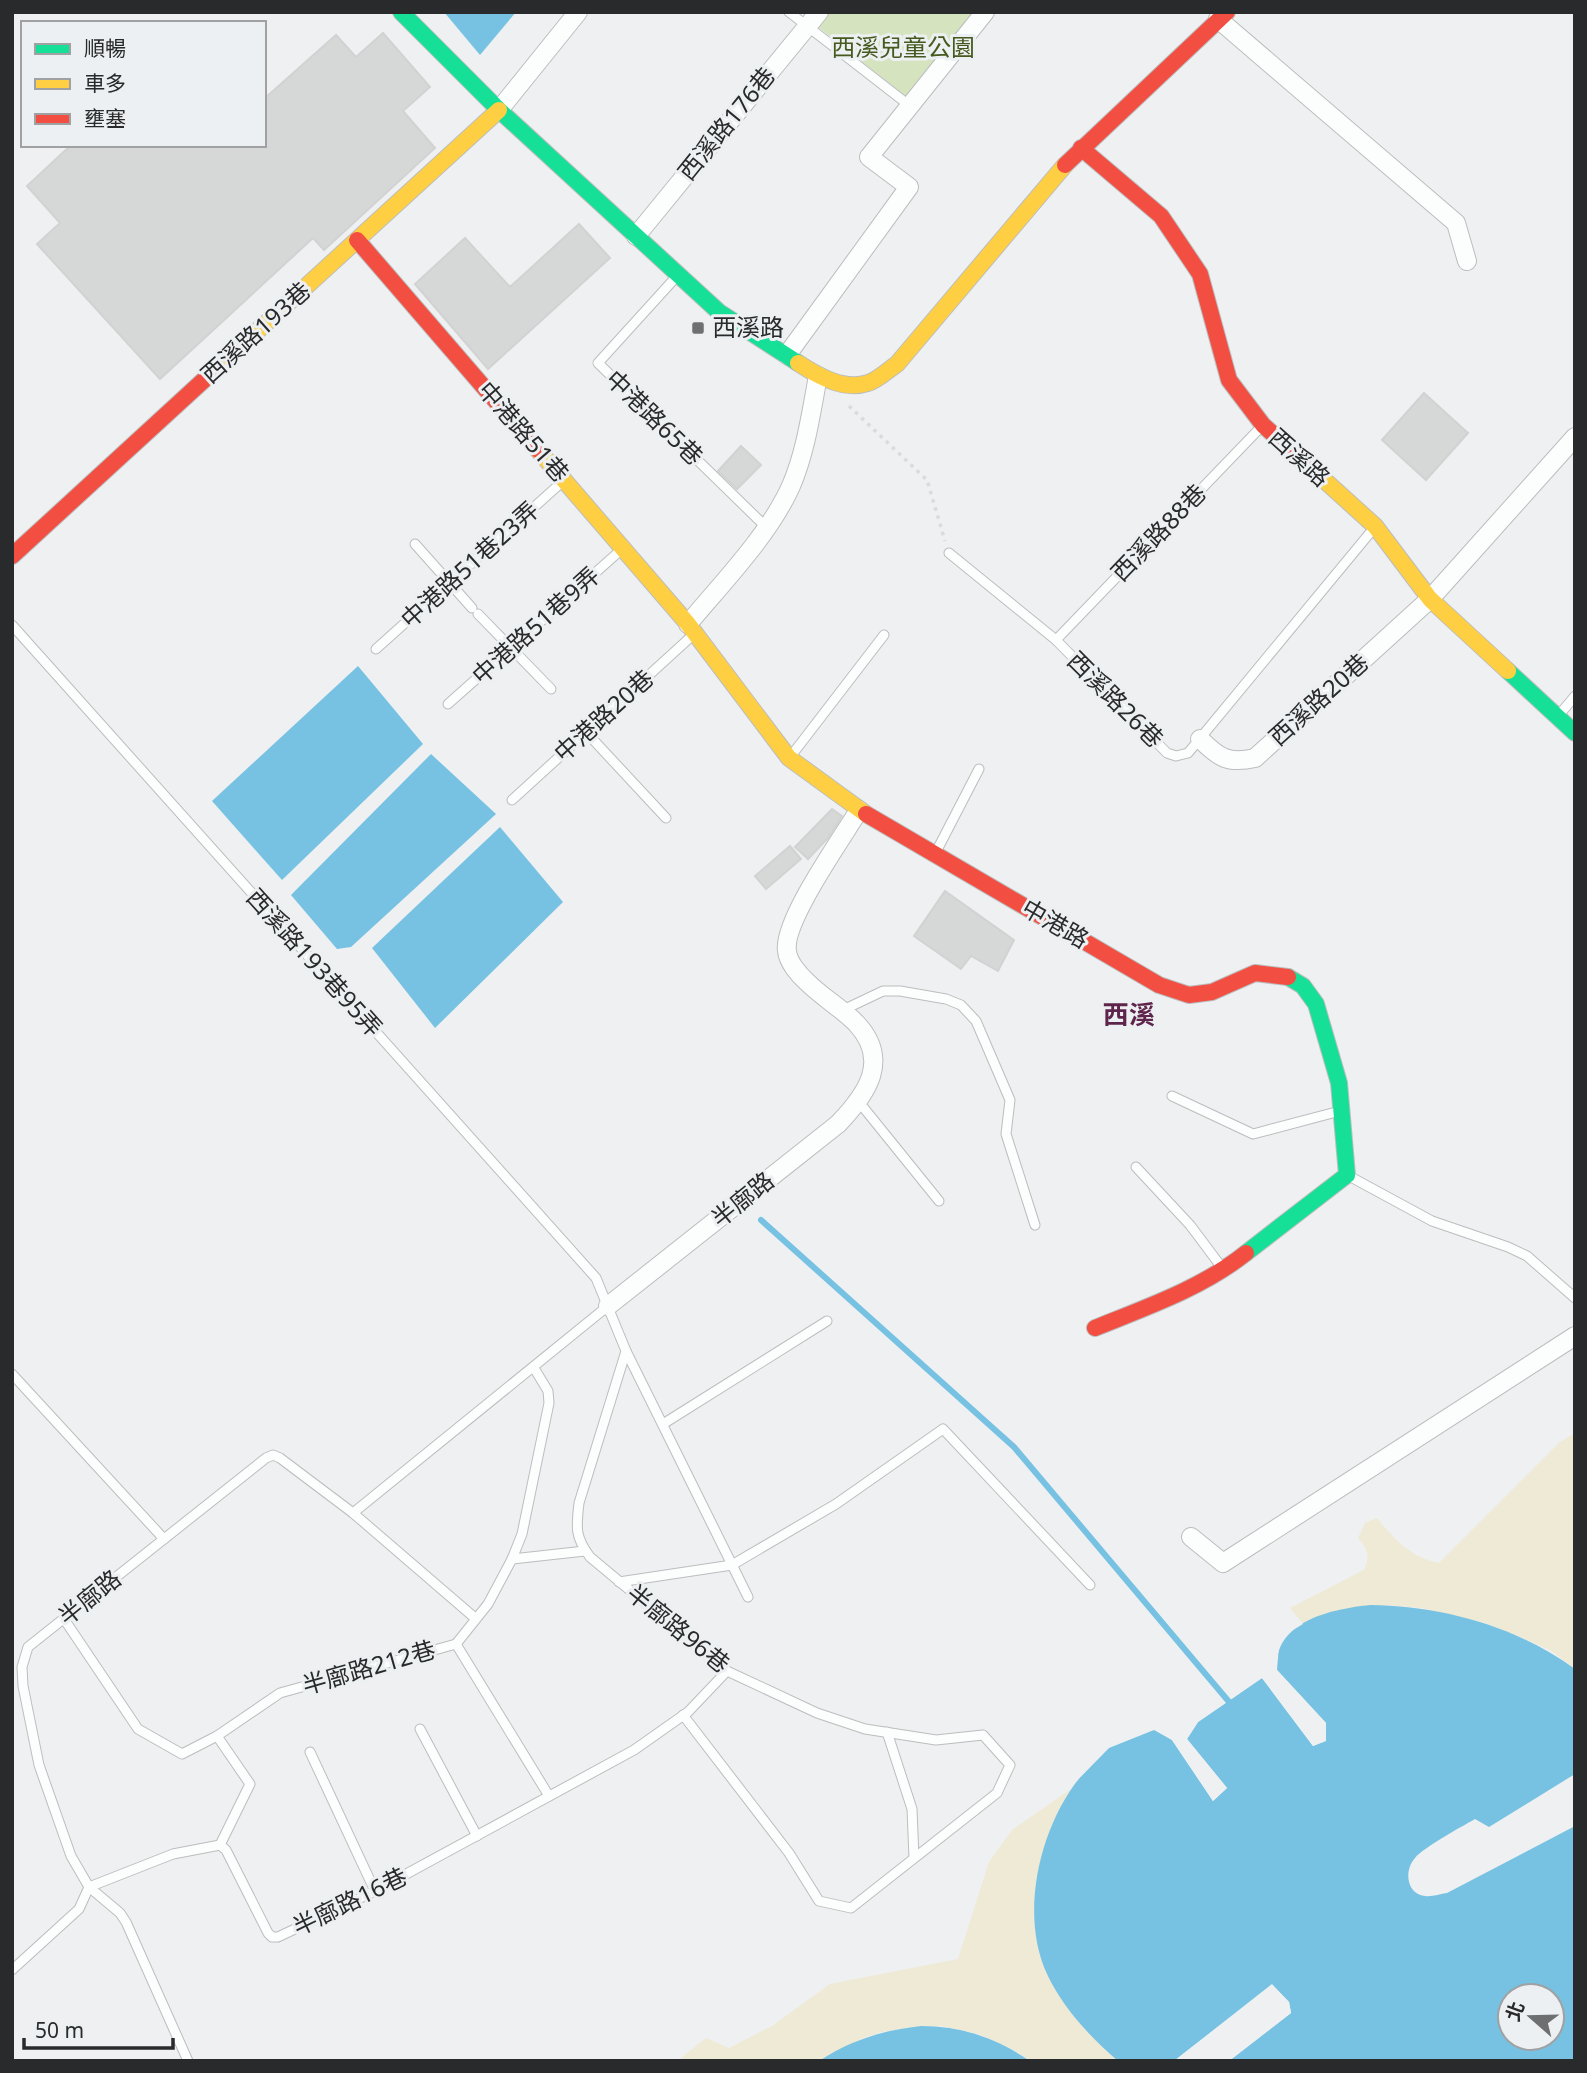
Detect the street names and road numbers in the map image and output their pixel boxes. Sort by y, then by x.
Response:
street label: 西溪路176巷 [670,59,782,187]
street label: 西溪路193巷 [193,274,317,390]
street label: 中港路65巷 [599,362,711,472]
street label: 中港路51巷 [471,374,577,488]
street label: 西溪路 [1262,421,1338,493]
street label: 西溪路88巷 [1103,476,1213,588]
street label: 中港路51巷23弄 [393,493,545,635]
street label: 中港路51巷9弄 [464,559,606,691]
street label: 西溪路26巷 [1061,644,1171,754]
street label: 西溪路20巷 [1261,645,1375,752]
street label: 中港路20巷 [546,661,660,768]
street label: 西溪路193巷95弄 [240,881,390,1043]
street label: 中港路 [1016,890,1095,955]
street label: 半廍路 [704,1163,780,1234]
street label: 半廍路 [51,1561,127,1632]
street label: 半廍路96巷 [621,1576,737,1680]
street label: 半廍路212巷 [298,1632,439,1701]
street label: 半廍路16巷 [287,1859,412,1943]

